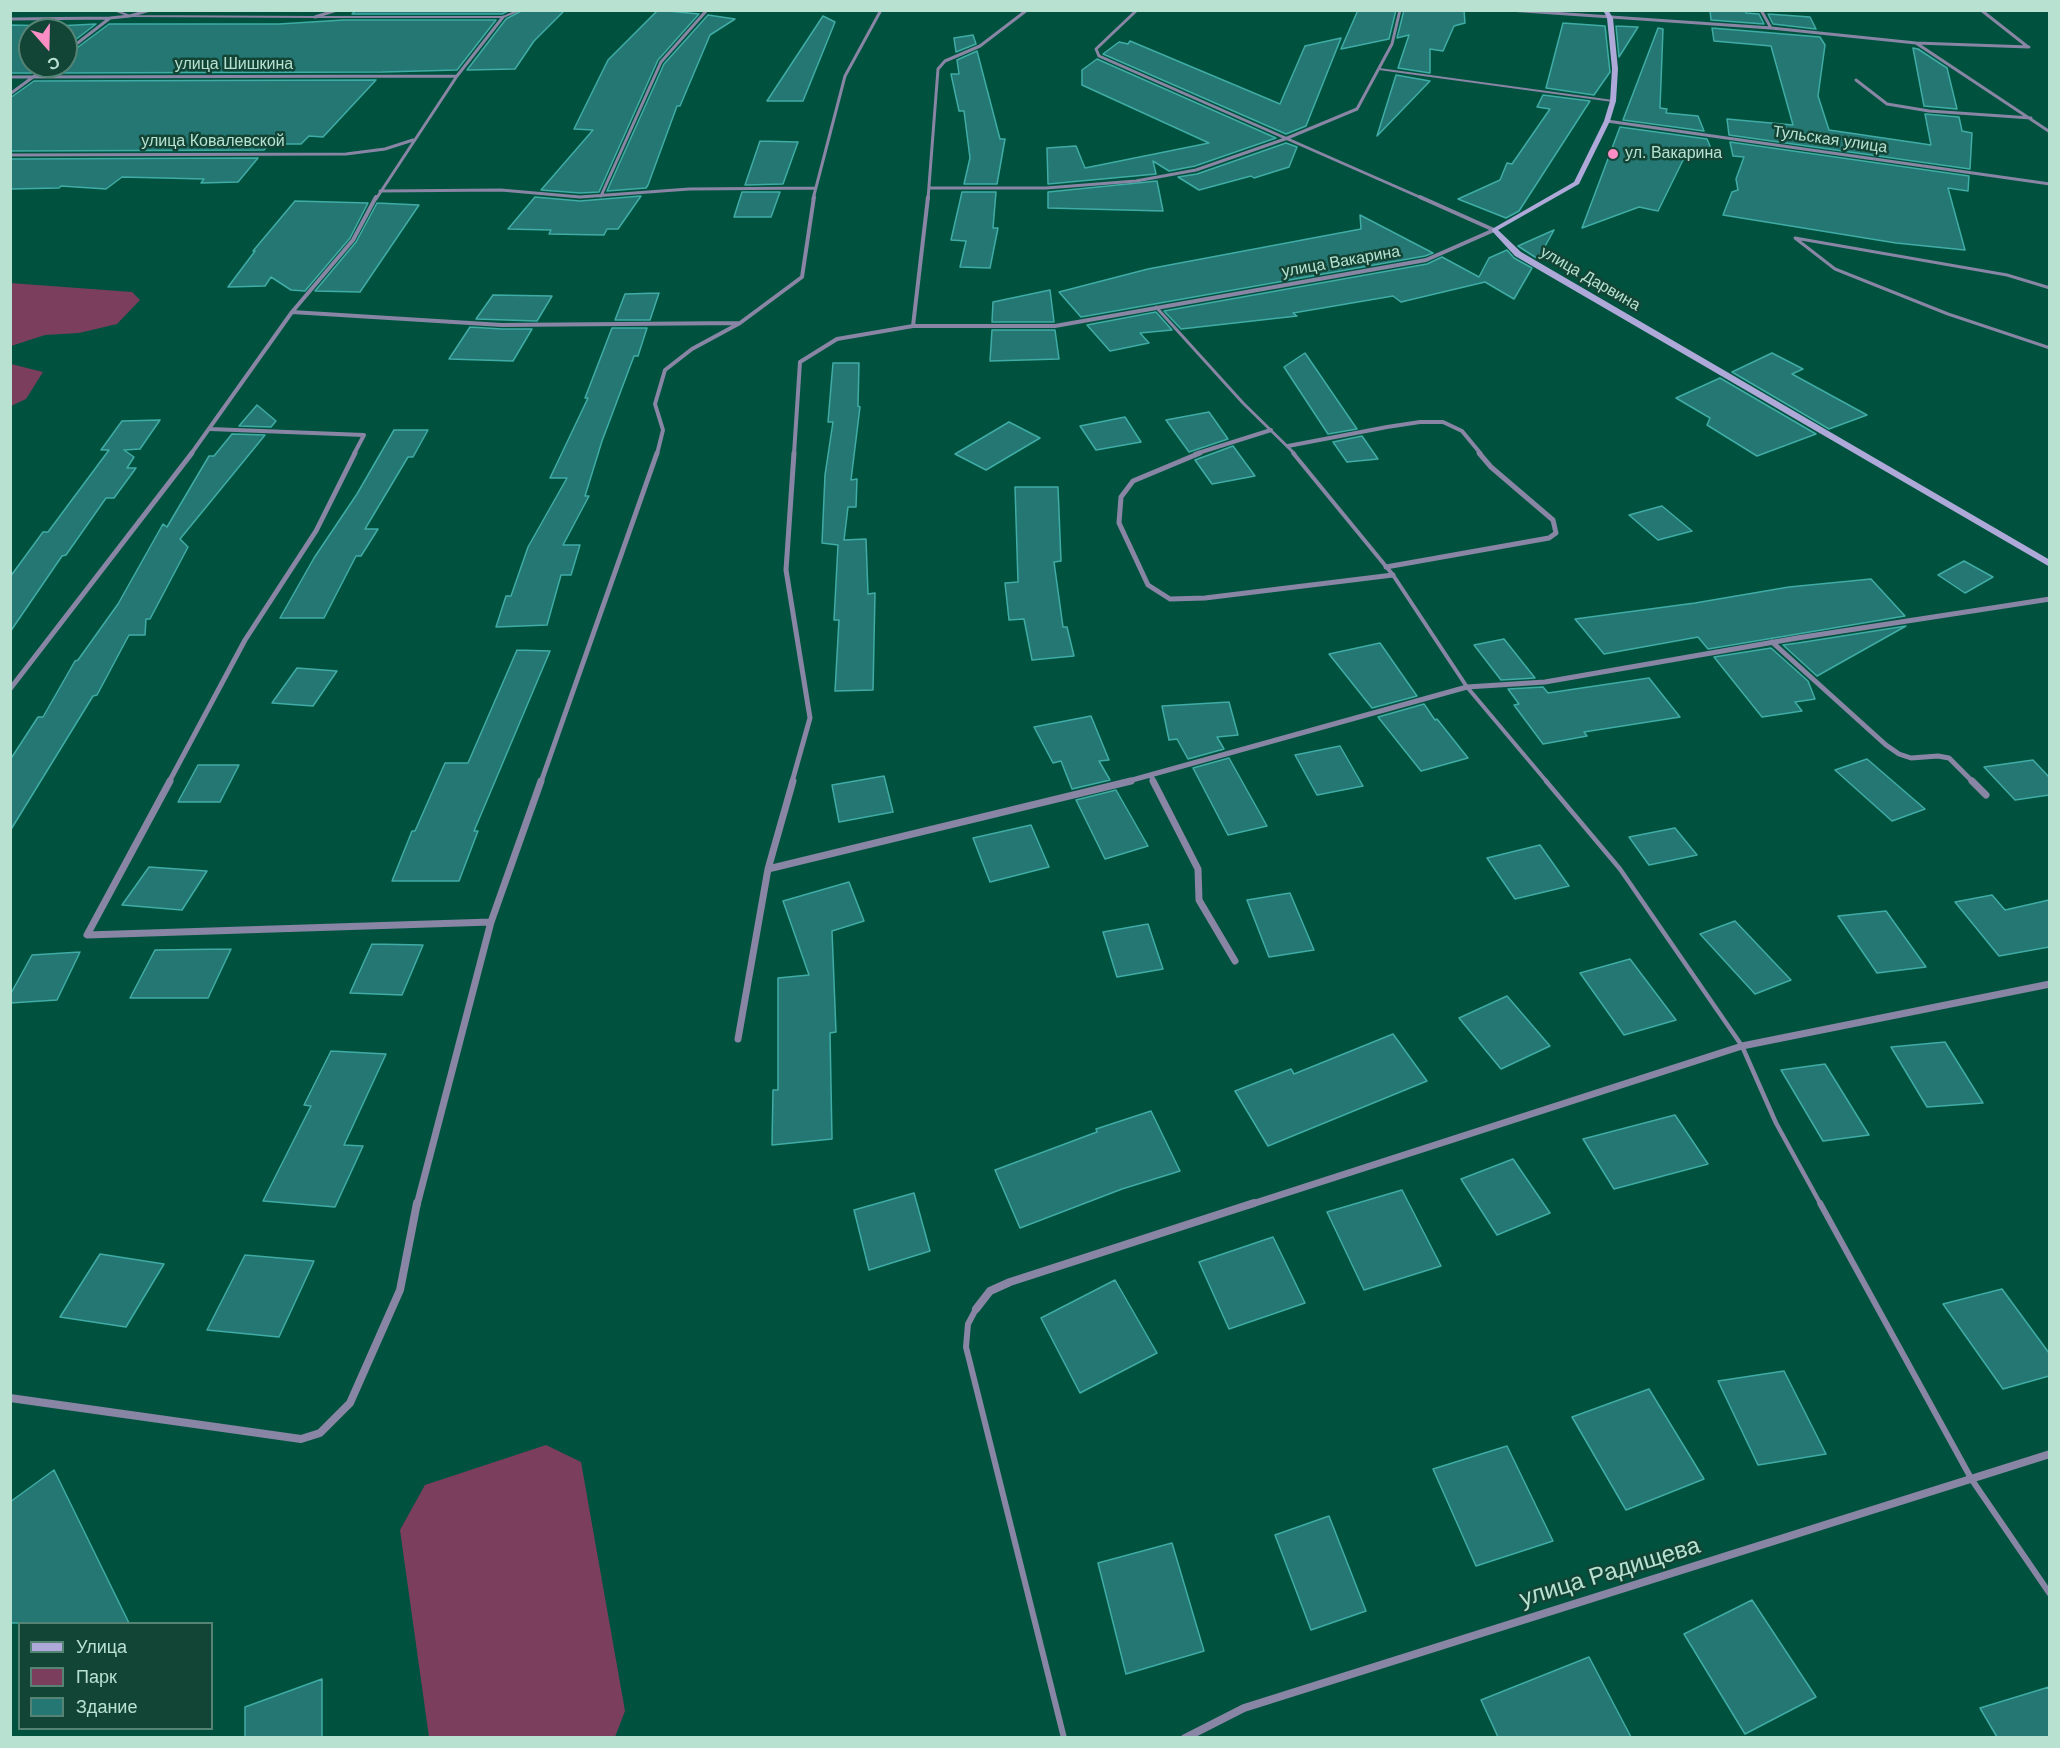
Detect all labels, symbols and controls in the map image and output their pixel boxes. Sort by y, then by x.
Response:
north arrow [18,18,78,78]
text: С [45,54,62,73]
street label: улица Шишкина [175,55,293,75]
street label: Тульская улица [1771,122,1889,158]
street label: улица Ковалевской [141,132,285,152]
place label: ул. Вакарина [1625,144,1722,164]
marker: ул. Вакарина [1606,147,1620,161]
street label: улица Вакарина [1280,242,1402,282]
street label: улица Дарвина [1537,243,1643,315]
street label: улица Радищева [1516,1532,1704,1614]
legend [18,1622,213,1730]
text: Улица [76,1637,127,1657]
text: Парк [76,1667,117,1687]
text: Здание [76,1697,137,1717]

